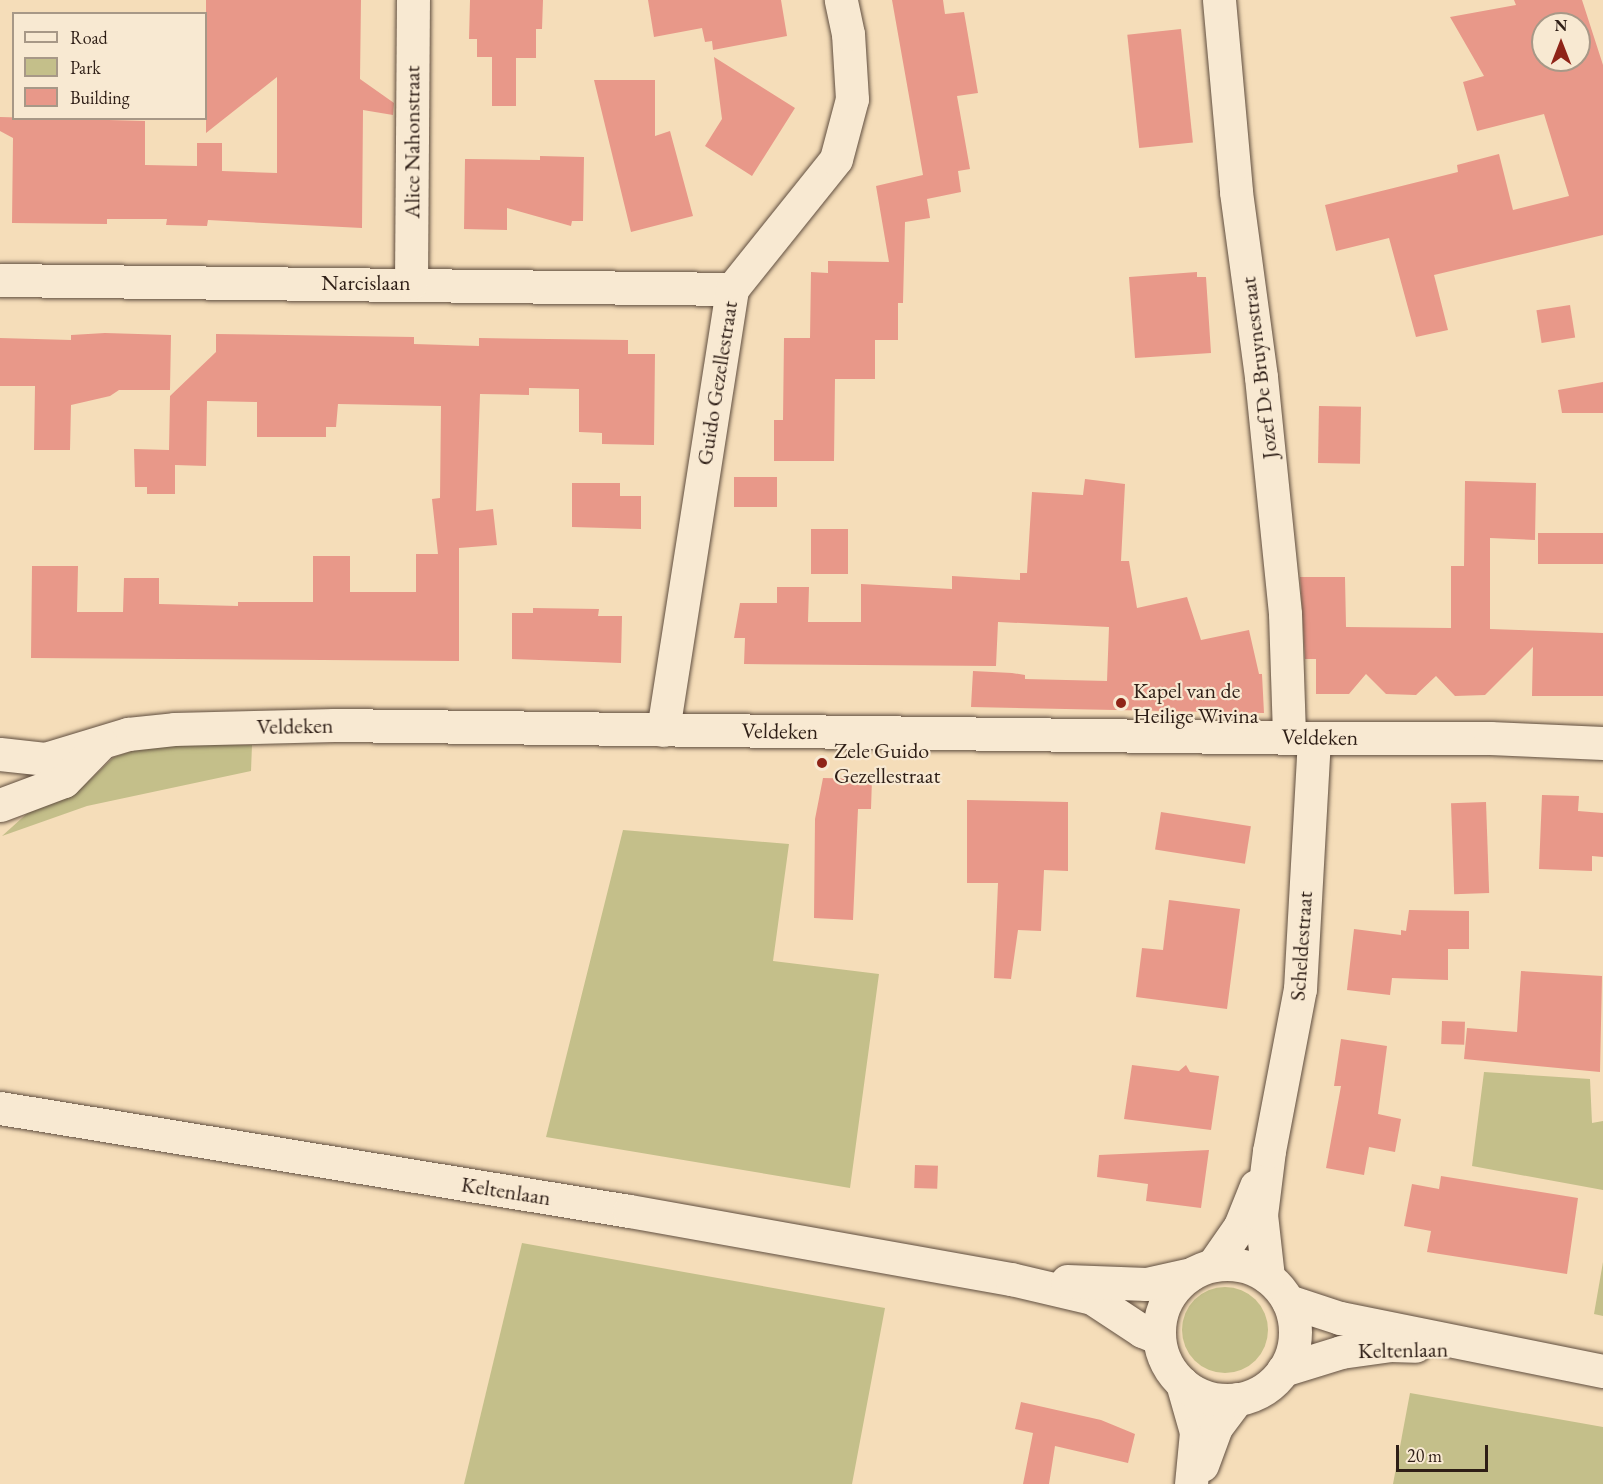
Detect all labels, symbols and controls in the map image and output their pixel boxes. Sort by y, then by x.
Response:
legend [12,12,207,120]
north arrow [1531,12,1591,72]
text: N [1555,15,1567,36]
text: Road [70,26,108,49]
text: Park [70,56,101,79]
street label: Alice Nahonstraat [399,65,425,219]
text: Building [70,86,130,109]
street label: Narcislaan [321,270,411,296]
street label: Jozef De Bruynestraat [1235,275,1283,461]
street label: Guido Gezellestraat [691,299,743,467]
place label: Kapel van de Heilige Wivina [1133,677,1259,728]
marker: Kapel van de Heilige Wivina [1114,696,1128,710]
street label: Veldeken [256,712,334,740]
street label: Veldeken [741,717,819,745]
street label: Veldeken [1281,723,1359,751]
place label: Zele Guido Gezellestraat [834,737,940,788]
marker: Zele Guido Gezellestraat [815,756,829,770]
street label: Scheldestraat [1284,890,1318,1002]
street label: Keltenlaan [459,1171,553,1211]
street label: Keltenlaan [1358,1336,1448,1364]
scale bar [1399,1433,1490,1471]
text: 20 m [1407,1444,1442,1467]

